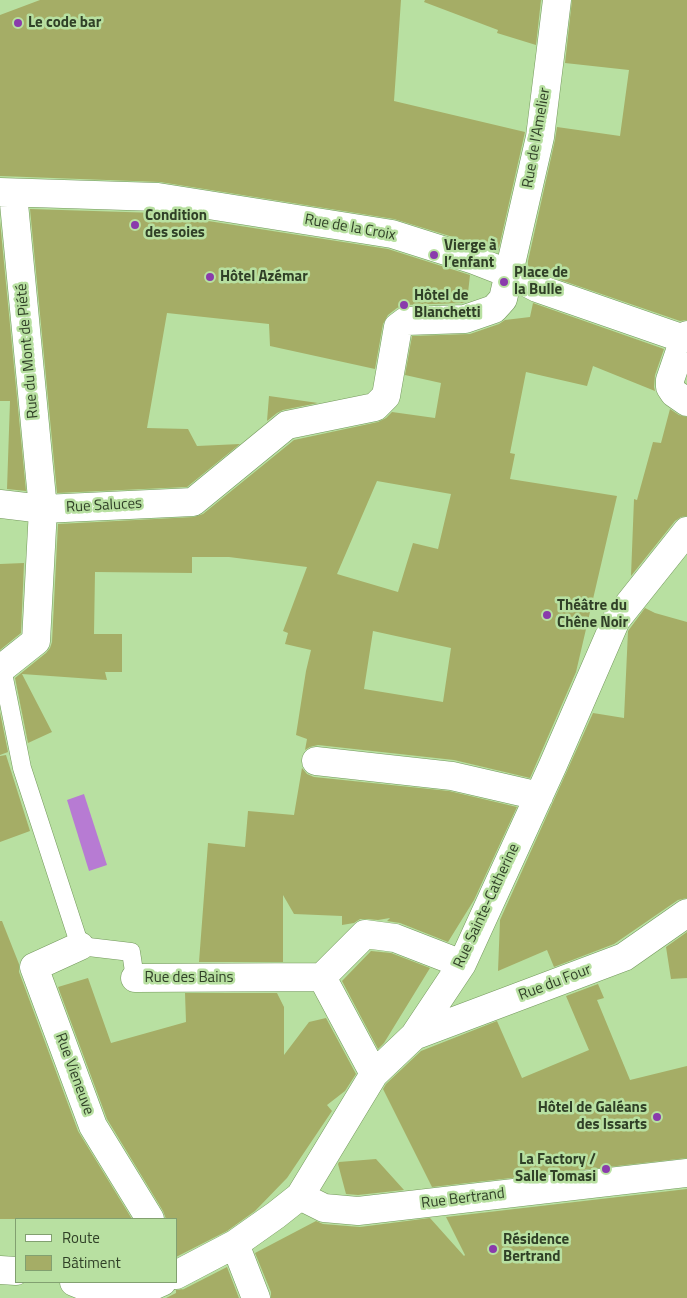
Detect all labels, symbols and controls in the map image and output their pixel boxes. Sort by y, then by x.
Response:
place label: Le code bar [28,14,101,32]
marker: Le code bar [12,17,24,29]
street label: Rue de l'Amelier [519,87,555,189]
place label: Condition des soies [145,207,207,242]
street label: Rue de la Croix [303,211,397,245]
marker: Condition des soies [129,219,141,231]
place label: Vierge à l’enfant [444,237,497,272]
marker: Vierge à l’enfant [428,249,440,261]
place label: Place de la Bulle [514,264,568,299]
place label: Hôtel Azémar [220,268,308,286]
marker: Hôtel Azémar [204,271,216,283]
marker: Place de la Bulle [498,276,510,288]
street label: Rue du Mont de Piété [13,283,43,419]
place label: Hôtel de Blanchetti [414,287,481,322]
marker: Hôtel de Blanchetti [398,299,410,311]
street label: Rue Saluces [66,495,142,517]
place label: Théâtre du Chêne Noir [557,597,628,632]
marker: Théâtre du Chêne Noir [541,609,553,621]
street label: Rue Sainte-Catherine [450,841,524,971]
street label: Rue du Four [516,961,594,1005]
street label: Rue des Bains [145,969,233,987]
street label: Rue Vieneuve [51,1031,97,1117]
place label: Hôtel de Galéans des Issarts [538,1099,647,1134]
marker: Hôtel de Galéans des Issarts [651,1111,663,1123]
place label: La Factory / Salle Tomasi [515,1151,596,1186]
marker: La Factory / Salle Tomasi [600,1163,612,1175]
street label: Rue Bertrand [420,1185,506,1213]
legend [15,1218,178,1283]
text: Route [62,1226,100,1249]
place label: Résidence Bertrand [503,1231,569,1266]
marker: Résidence Bertrand [487,1243,499,1255]
text: Bâtiment [62,1251,121,1274]

